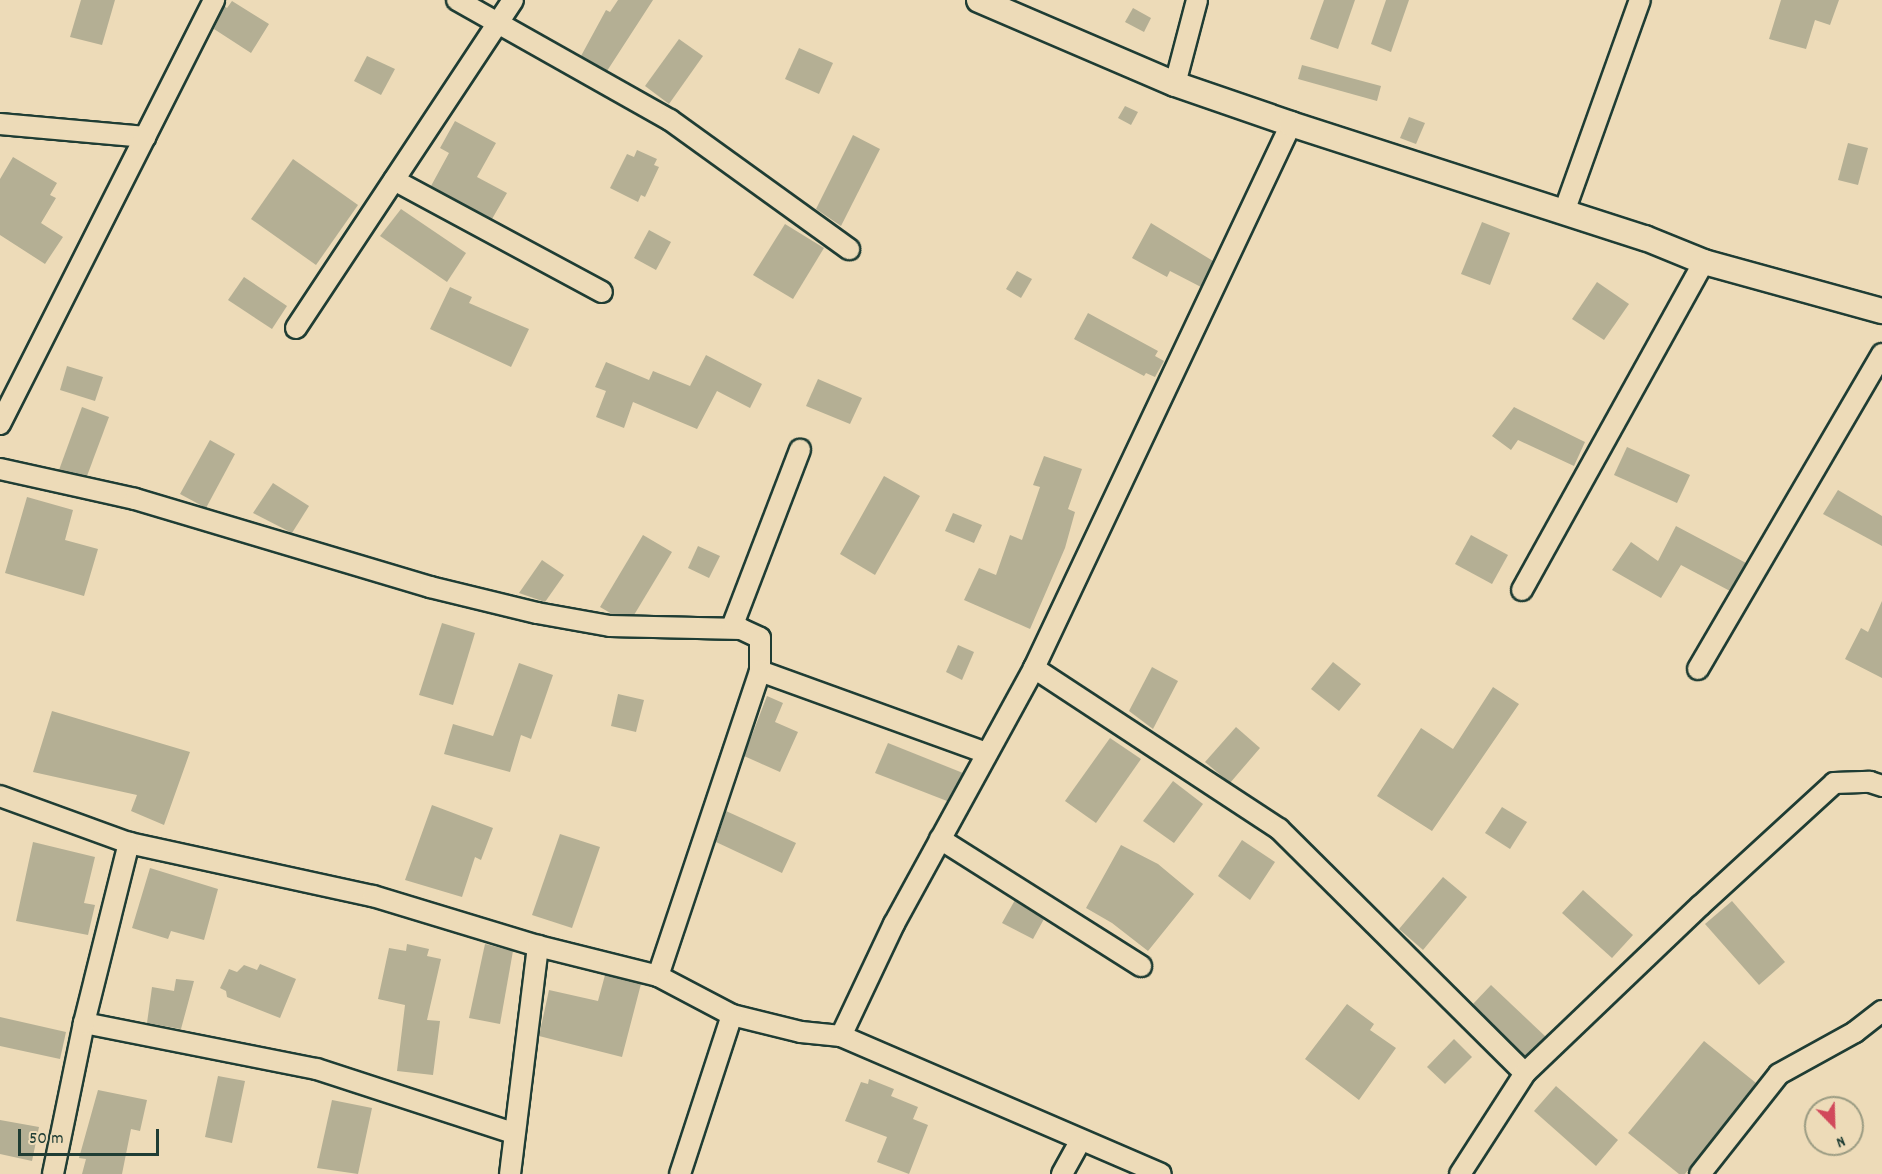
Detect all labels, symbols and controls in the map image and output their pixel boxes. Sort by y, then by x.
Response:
north arrow [1804,1096,1864,1156]
scale bar [21,1117,162,1155]
text: 50 m [29,1127,64,1152]
text: N [1832,1129,1849,1153]

